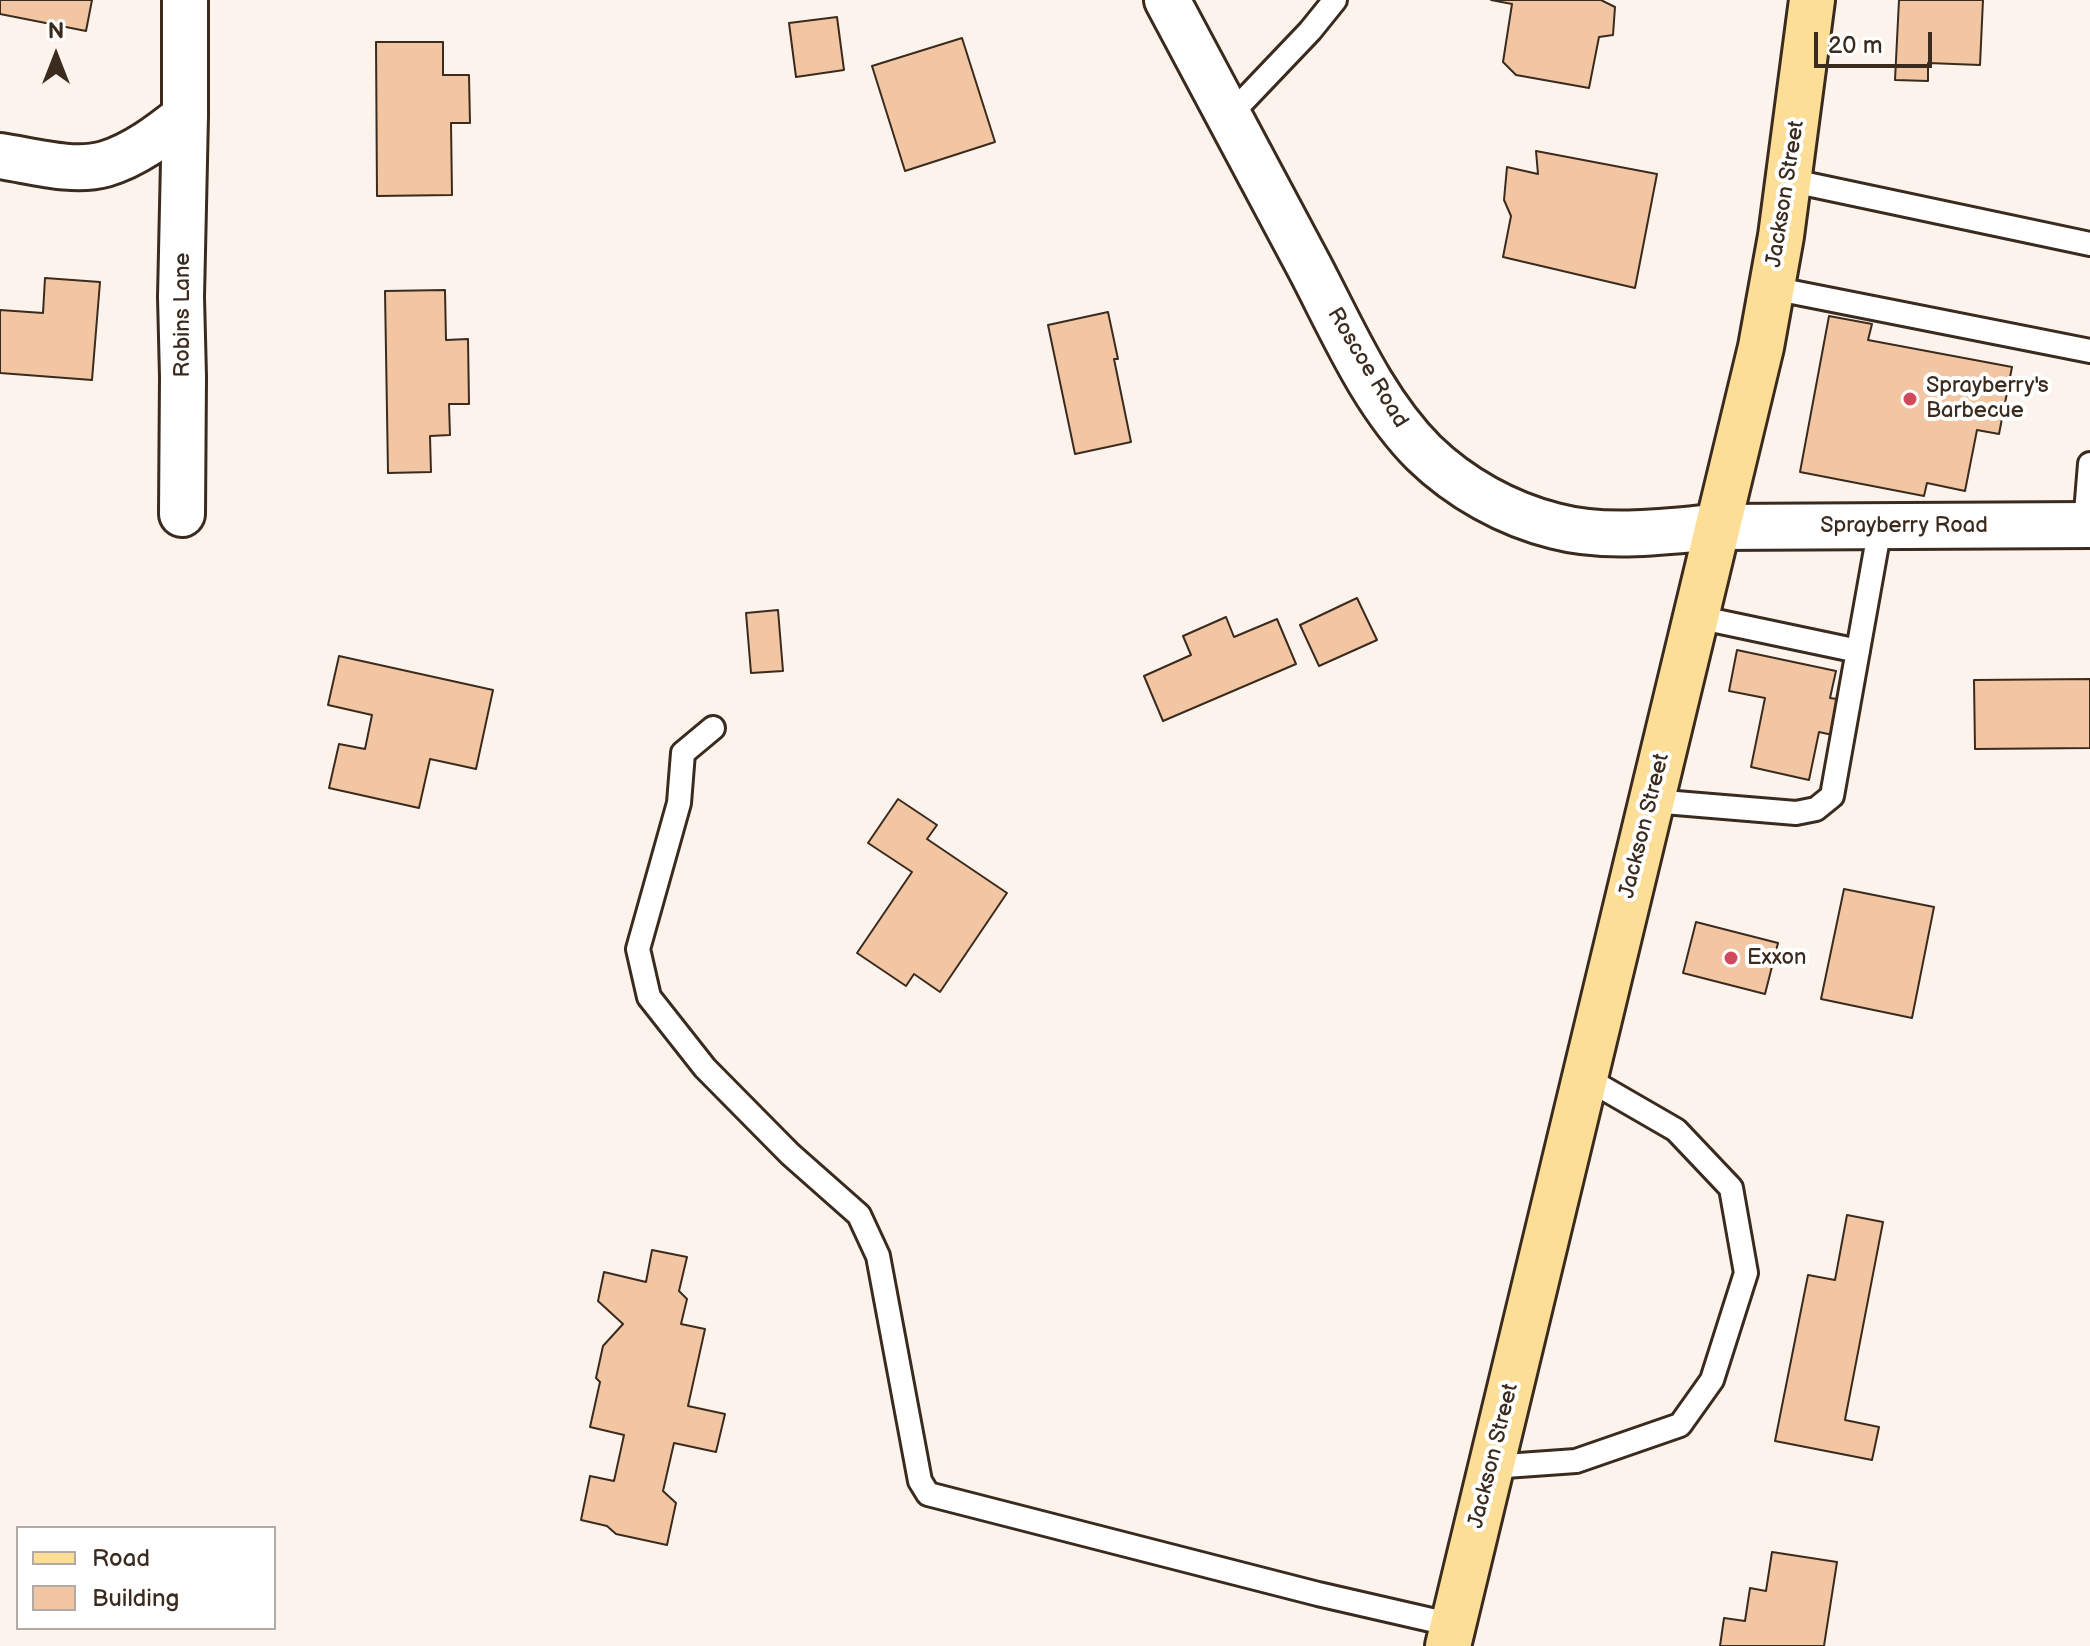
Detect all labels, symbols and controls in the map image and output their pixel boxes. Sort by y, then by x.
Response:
north arrow [16,16,96,96]
scale bar [1818,16,1936,66]
text: N [48,18,64,45]
text: 20 m [1828,31,1883,60]
street label: Jackson Street [1761,119,1811,269]
street label: Robins Lane [170,253,196,377]
street label: Roscoe Road [1321,303,1413,433]
place label: Sprayberry's Barbecue [1926,373,2049,424]
marker: Sprayberry's Barbecue [1901,390,1919,408]
street label: Sprayberry Road [1820,513,1988,539]
street label: Jackson Street [1614,751,1676,901]
place label: Exxon [1747,945,1806,971]
marker: Exxon [1722,949,1740,967]
street label: Jackson Street [1463,1381,1525,1531]
legend [16,1526,276,1630]
text: Road [92,1544,150,1573]
text: Building [92,1584,179,1613]

